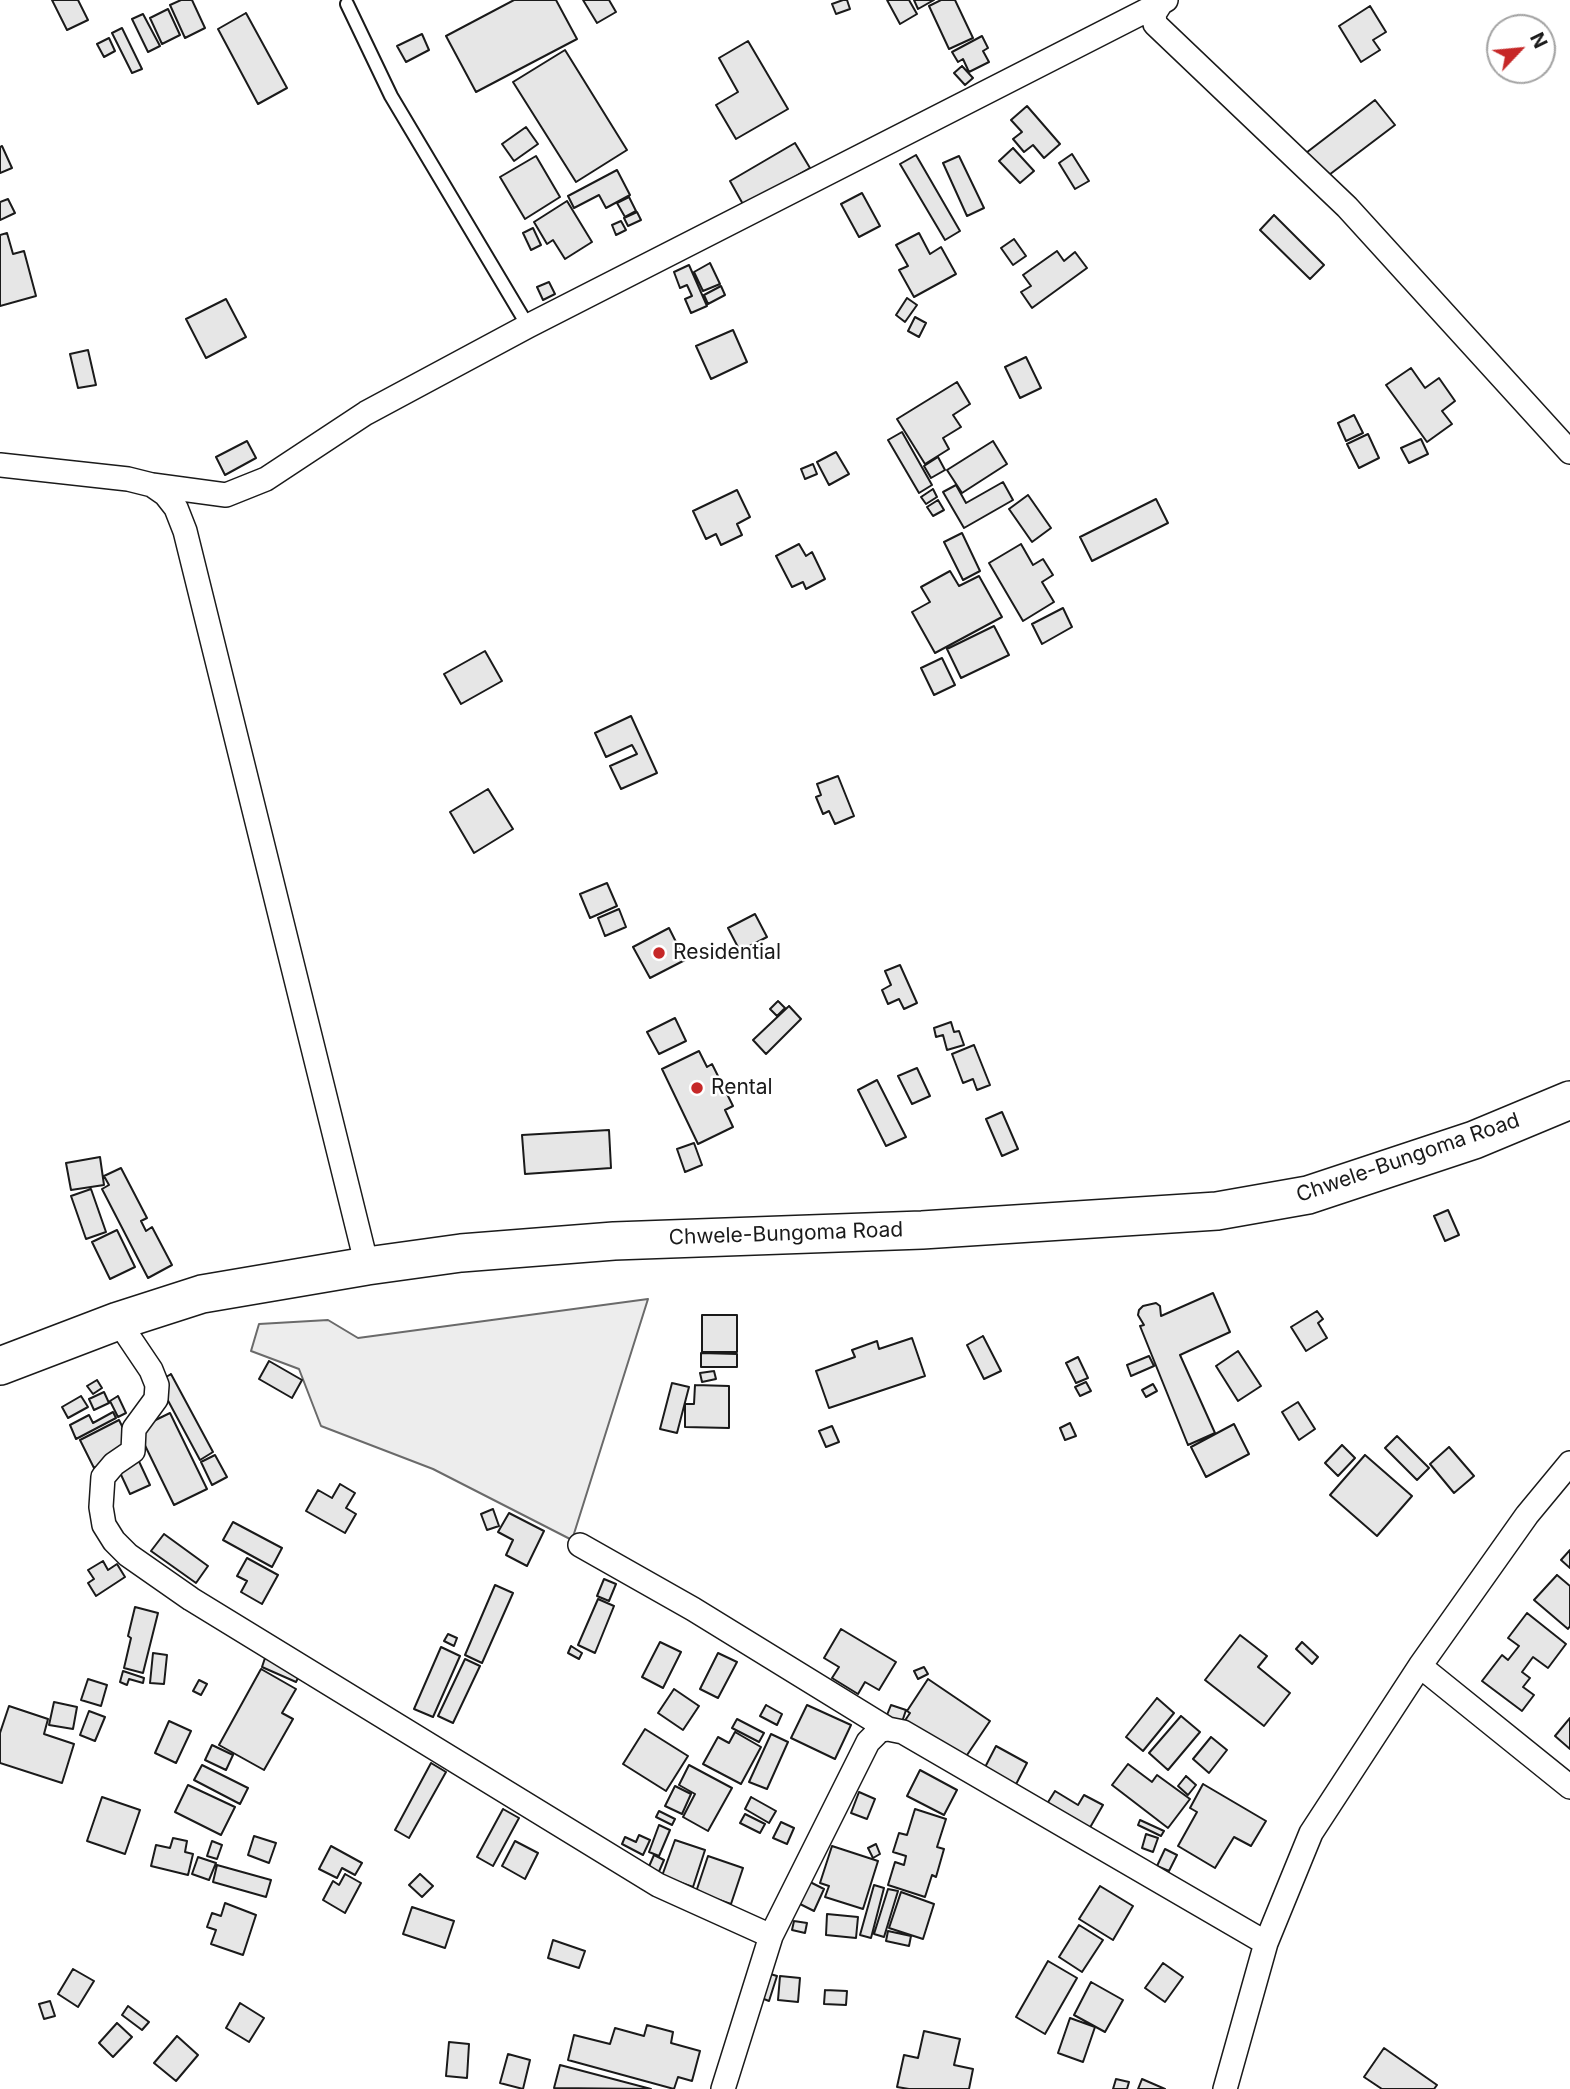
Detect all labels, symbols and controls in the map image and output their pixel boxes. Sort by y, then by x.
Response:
north arrow [1486,14,1556,84]
text: N [1525,29,1552,52]
place label: Residential [673,940,781,966]
marker: Residential [651,945,667,961]
place label: Rental [711,1075,773,1101]
marker: Rental [689,1080,705,1096]
street label: Chwele-Bungoma Road [1293,1108,1523,1208]
street label: Chwele-Bungoma Road [668,1217,904,1251]

